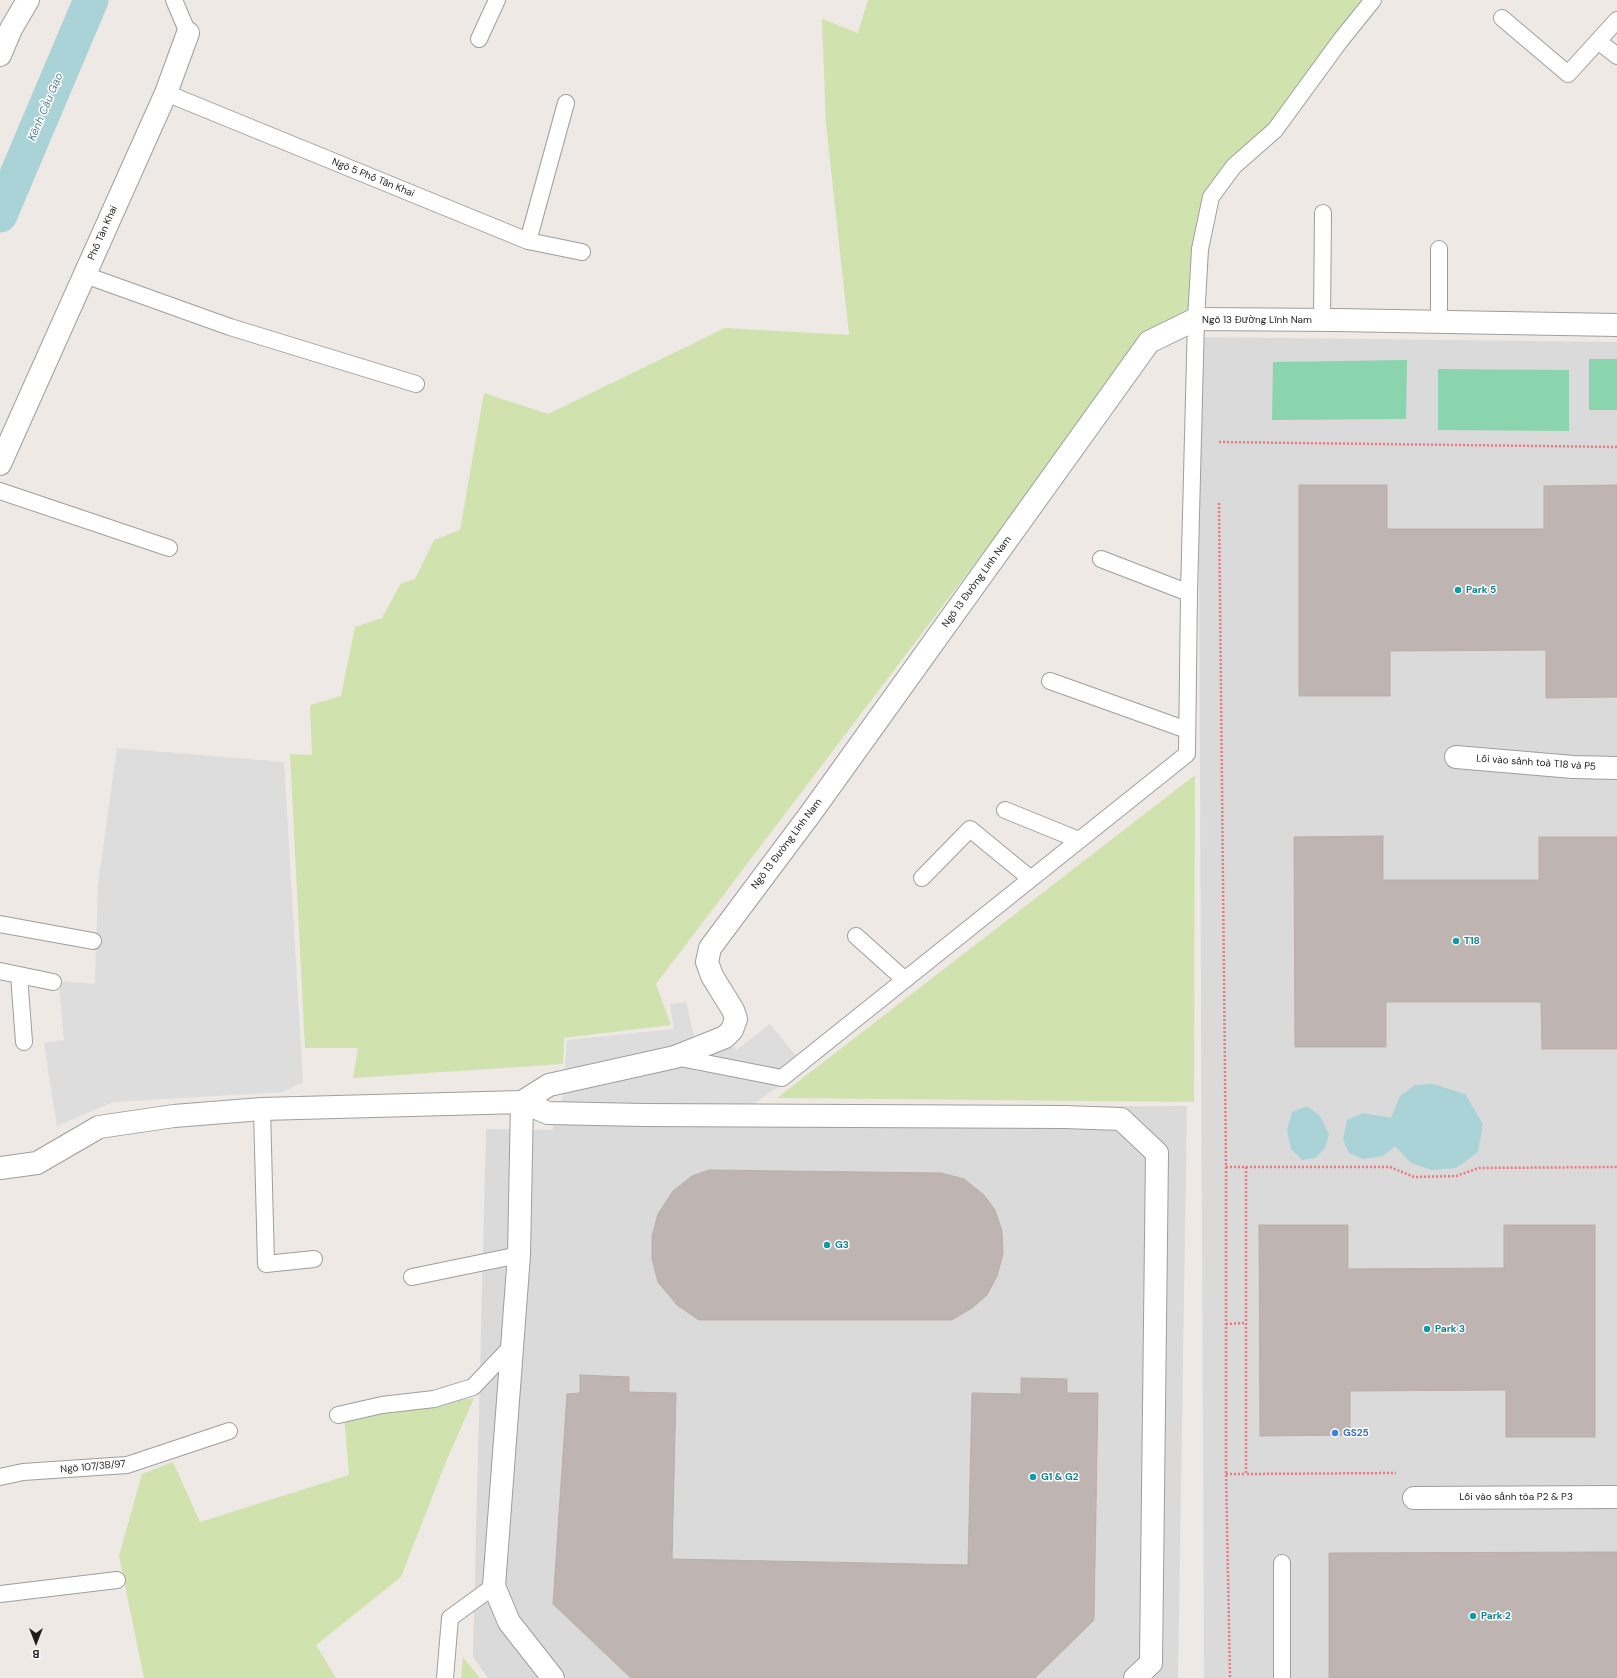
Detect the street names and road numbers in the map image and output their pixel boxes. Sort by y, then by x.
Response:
street label: Ngõ 5 Phố Tân Khai [330,156,416,200]
street label: Phố Tân Khai [86,204,120,262]
street label: Ngõ 13 Đường Lĩnh Nam [1202,314,1312,326]
street label: Ngõ 13 Đường Lĩnh Nam [940,534,1014,630]
street label: Lối vào sảnh toà T18 và P5 [1476,753,1596,773]
street label: Ngõ 13 Đường Lĩnh Nam [749,797,825,891]
street label: Ngõ 107/3B/97 [60,1458,126,1476]
street label: Lối vào sảnh tòa P2 & P3 [1459,1491,1573,1503]

